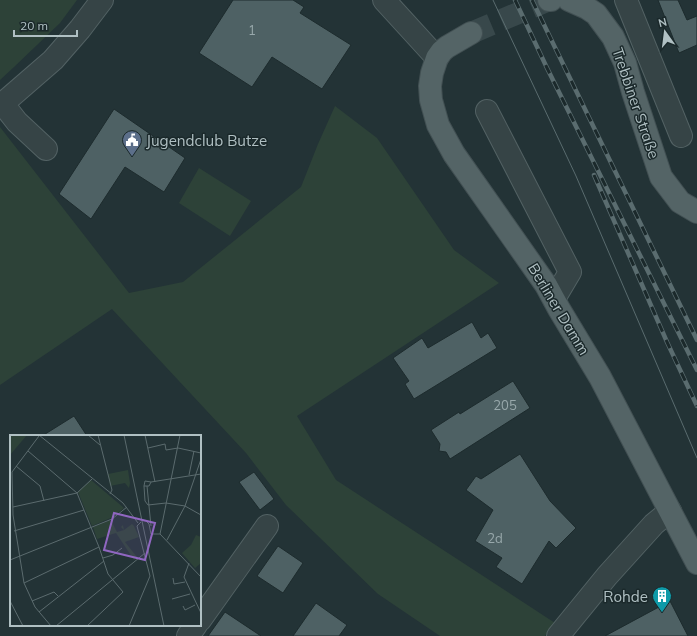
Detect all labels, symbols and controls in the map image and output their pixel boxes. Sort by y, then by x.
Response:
scale bar [14,12,77,38]
north arrow [645,12,685,52]
text: N [657,14,668,30]
text: 20 m [20,18,48,33]
house number: 1 [248,22,256,38]
street label: Trebbiner Straße [608,45,664,161]
public building icon: Jugendclub Butze [121,129,143,157]
place label: Jugendclub Butze [146,131,267,150]
street label: Berliner Damm [524,260,594,358]
house number: 205 [493,397,517,413]
inset map [10,435,201,626]
house number: 2d [487,530,503,546]
building icon: Rohde [651,585,673,613]
place label: Rohde [603,587,648,606]

